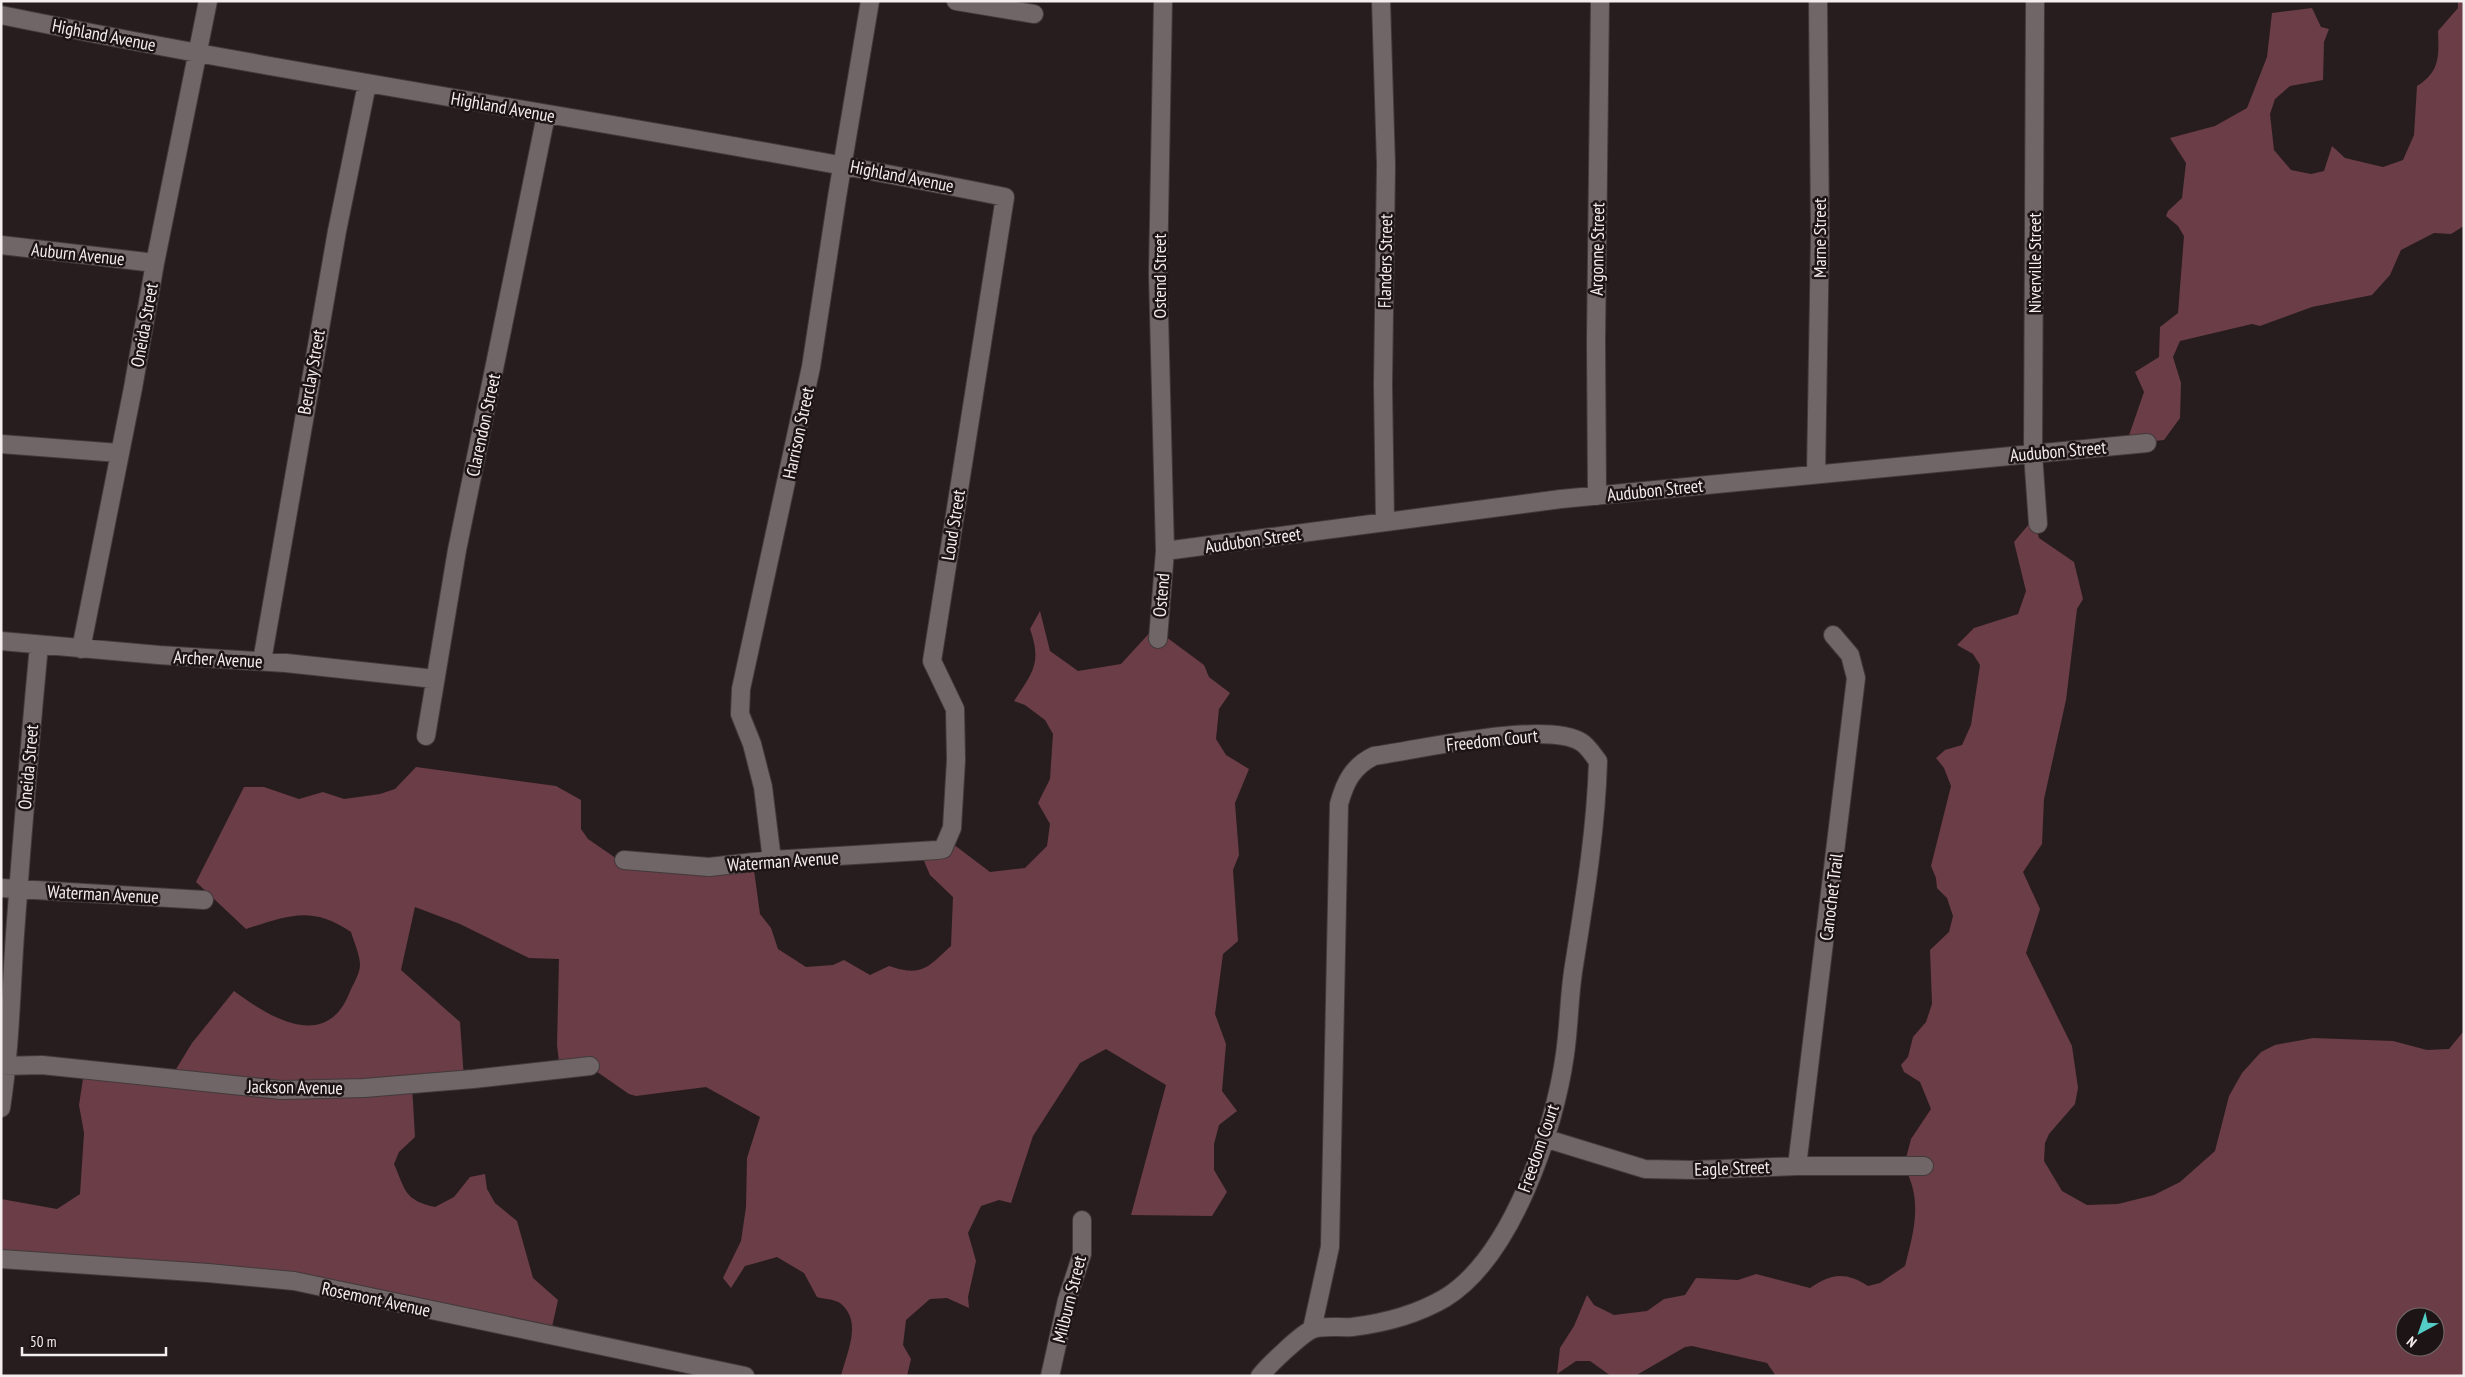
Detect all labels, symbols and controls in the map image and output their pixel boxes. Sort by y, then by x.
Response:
street label: Highland Avenue [50,14,158,56]
street label: Highland Avenue [449,87,557,127]
street label: Highland Avenue [848,155,956,197]
street label: Marne Street [1808,198,1831,278]
street label: Argonne Street [1585,202,1609,296]
street label: Niverville Street [2023,213,2046,313]
street label: Flanders Street [1373,214,1397,308]
street label: Ostend Street [1148,233,1171,318]
street label: Auburn Avenue [30,238,126,270]
street label: Oneida Street [125,281,163,369]
street label: Berclay Street [292,328,330,416]
street label: Clarendon Street [461,371,505,478]
street label: Harrison Street [777,385,819,481]
street label: Audubon Street [2009,435,2107,467]
street label: Audubon Street [1606,474,1704,506]
street label: Loud Street [936,488,970,562]
street label: Audubon Street [1204,522,1302,558]
street label: Ostend [1148,572,1174,618]
street label: Archer Avenue [173,645,263,673]
street label: Oneida Street [13,724,43,810]
street label: Freedom Court [1445,724,1539,756]
street label: Waterman Avenue [727,846,839,876]
street label: Canochet Trail [1814,851,1848,942]
street label: Waterman Avenue [47,880,159,908]
street label: Jackson Avenue [246,1075,343,1099]
street label: Freedom Court [1512,1101,1564,1195]
street label: Eagle Street [1694,1155,1770,1181]
street label: Milburn Street [1047,1253,1091,1345]
street label: Rosemont Avenue [320,1276,432,1322]
north arrow [2395,1307,2445,1357]
scale bar [22,1324,166,1356]
text: 50 m [30,1332,56,1351]
text: N [2403,1333,2420,1351]

